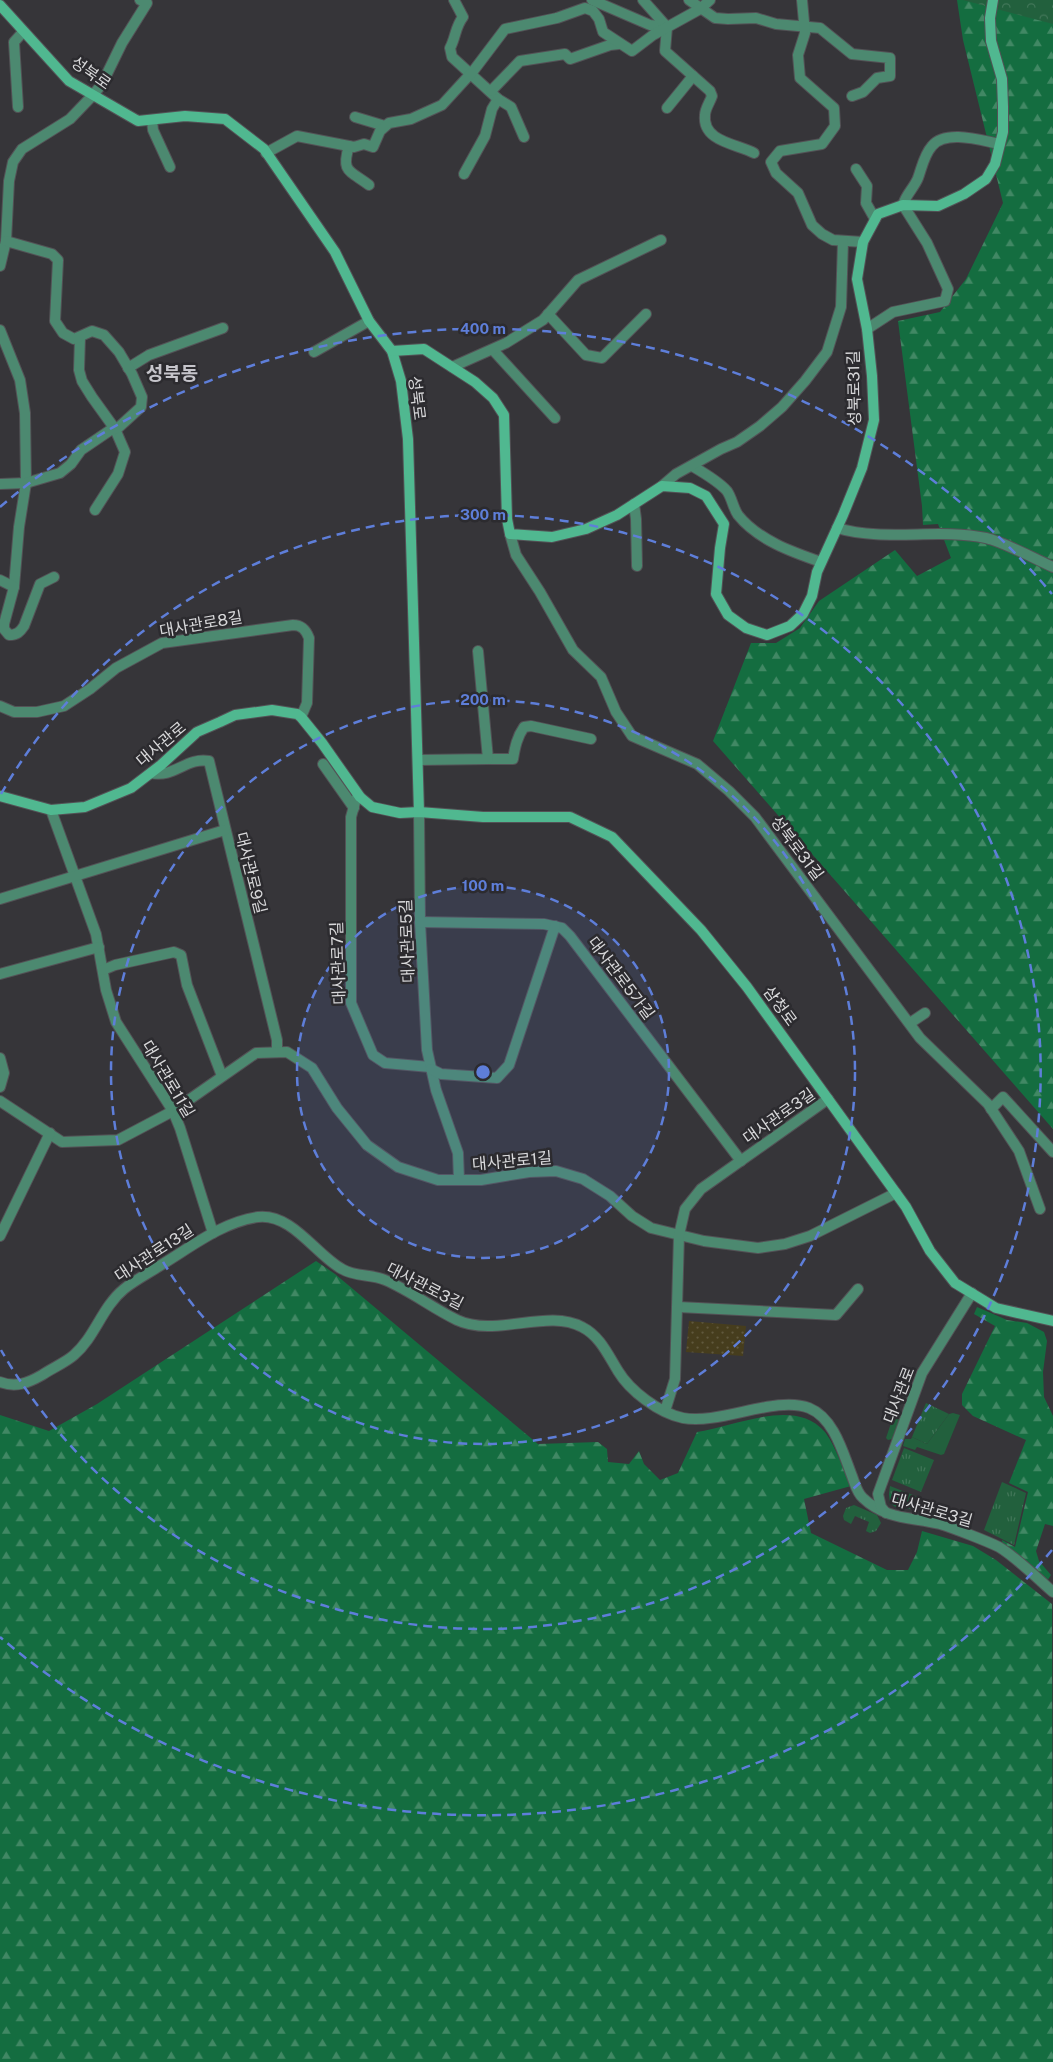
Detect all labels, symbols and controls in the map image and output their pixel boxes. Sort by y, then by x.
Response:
street label: 성북로 [67,53,115,94]
text: 400 m [460,320,506,337]
street label: 성북로31길 [844,350,864,426]
district label: 성북동 [146,362,198,384]
street label: 성북로 [405,375,429,421]
text: 300 m [460,506,506,523]
street label: 대사관로8길 [158,607,244,641]
text: 200 m [460,691,506,708]
street label: 대사관로 [132,718,190,770]
street label: 성북로31길 [767,812,827,884]
street label: 대사관로9길 [232,830,270,916]
text: 100 m [462,877,504,894]
street label: 대사관로5길 [396,899,418,983]
street label: 대사관로7길 [327,921,349,1005]
street label: 대사관로5가길 [584,933,658,1023]
street label: 삼청로 [759,983,801,1030]
street label: 대사관로11길 [138,1037,198,1121]
centre of rings [474,1063,492,1081]
street label: 대사관로3길 [739,1084,819,1148]
street label: 대사관로1길 [471,1148,553,1174]
street label: 대사관로13길 [111,1220,197,1286]
street label: 대사관로3길 [383,1259,467,1313]
street label: 대사관로 [880,1364,919,1426]
street label: 대사관로3길 [889,1489,975,1531]

